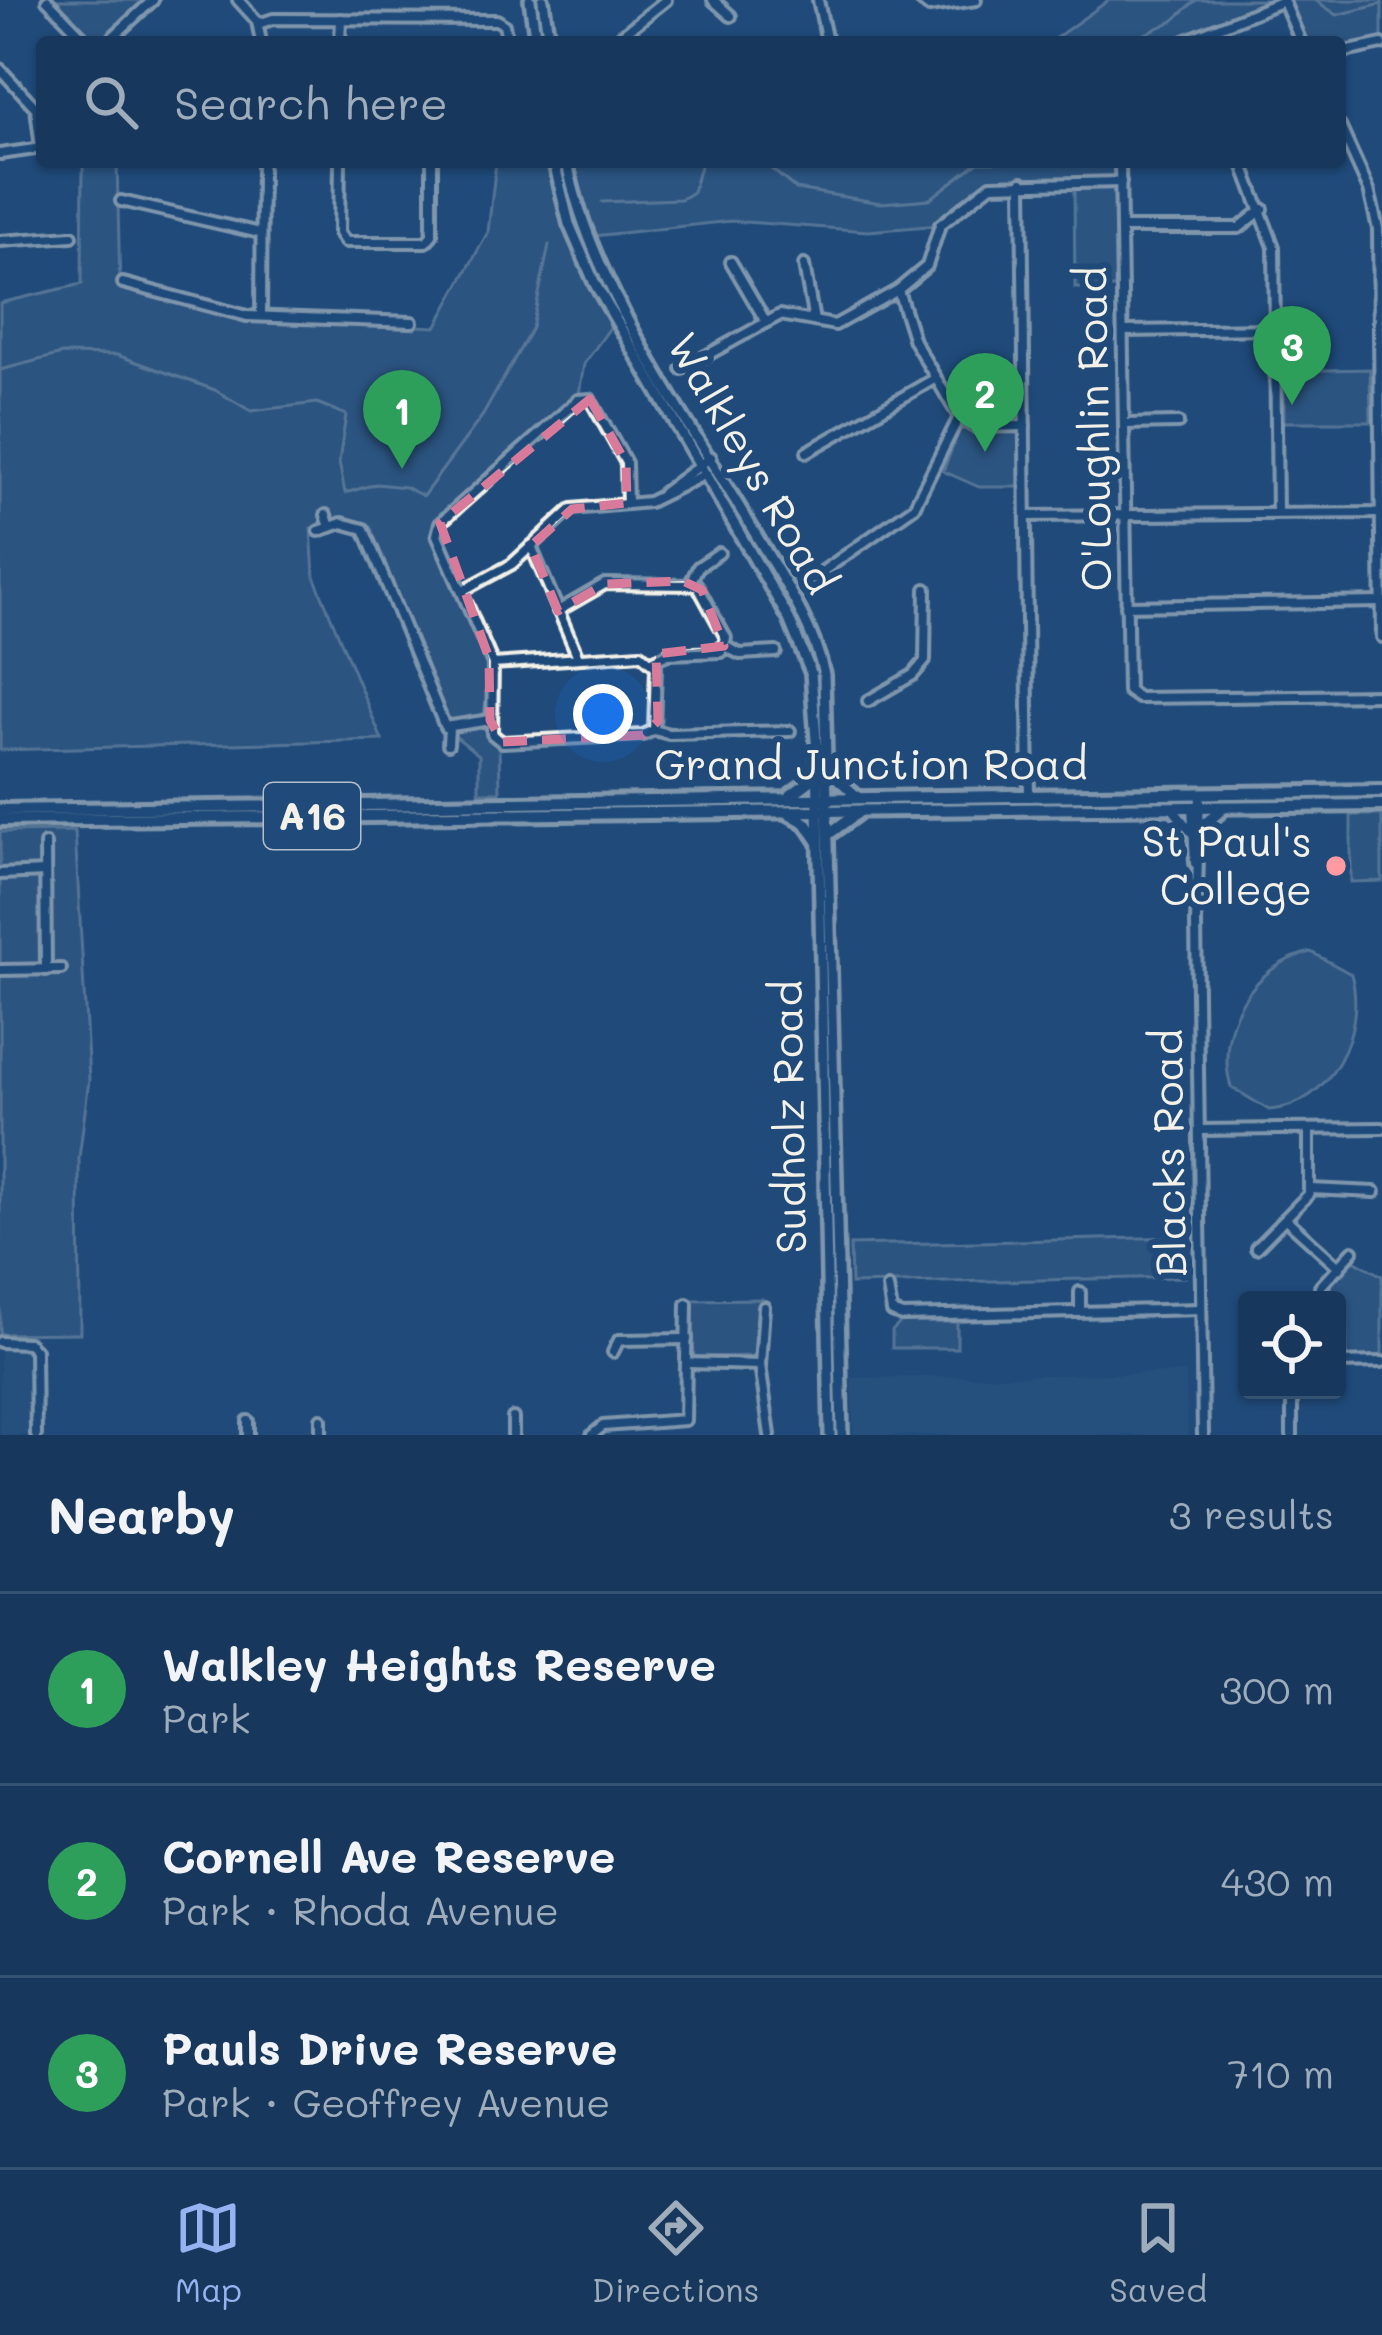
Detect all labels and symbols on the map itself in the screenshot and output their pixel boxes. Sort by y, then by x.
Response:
street label: O'Loughlin Road [1062,266,1123,592]
pin: 3 [1253,306,1331,405]
street label: Walkleys Road [656,322,850,603]
pin: 2 [946,353,1024,452]
pin: 1 [363,370,441,469]
your location [573,684,633,744]
street label: Grand Junction Road [654,736,1088,791]
road number: A16 [264,783,360,849]
place label: St Paul's College [1141,813,1312,916]
marker: St Paul's College [1323,853,1349,879]
street label: Sudholz Road [758,980,817,1254]
street label: Blacks Road [1138,1028,1197,1278]

